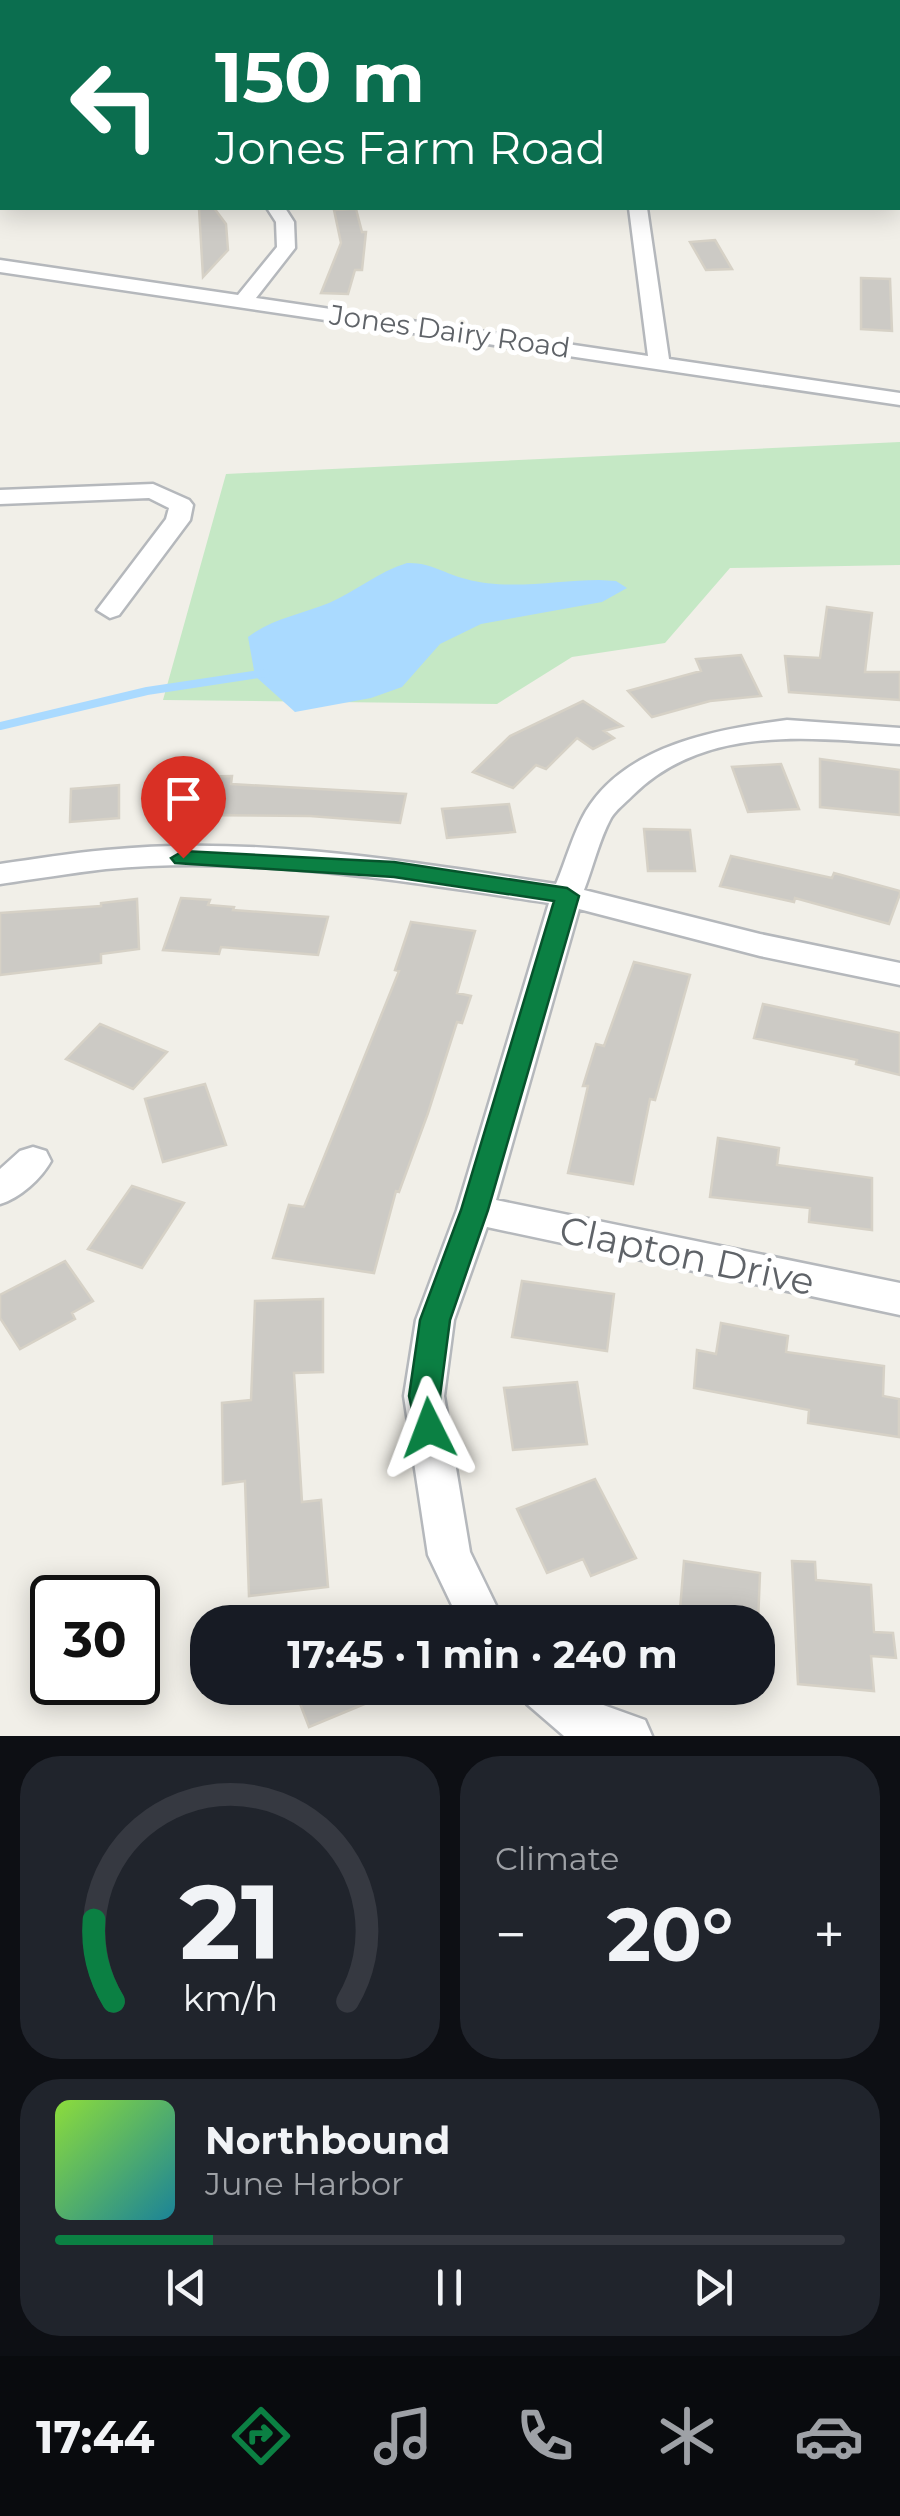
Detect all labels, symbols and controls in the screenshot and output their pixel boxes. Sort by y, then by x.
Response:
text: 150 m [215,34,425,120]
icon: left [50,40,180,170]
text: Jones Farm Road [215,120,606,175]
street label: Jones Dairy Road [327,297,572,365]
pin [141,756,226,859]
icon: arrive [156,771,211,826]
street label: Clapton Drive [556,1206,819,1305]
position arrow [377,1376,481,1480]
speed limit sign: 30 [30,1575,160,1705]
text: 17:45 · 1 min · 240 m [287,1631,678,1678]
text: Climate [495,1839,619,1878]
text: 21 [179,1858,281,1985]
text: 20° [607,1888,733,1980]
text: − [495,1901,527,1968]
text: + [813,1901,845,1968]
text: km/h [182,1976,278,2020]
text: Northbound [205,2117,450,2164]
text: June Harbor [205,2164,404,2203]
icon: previous [159,2260,214,2315]
icon: pause [422,2260,477,2315]
icon: next [686,2260,741,2315]
icon: directions [226,2401,296,2471]
icon: music [368,2401,438,2471]
icon: phone [510,2401,580,2471]
icon: climate [652,2401,722,2471]
icon: car [794,2401,864,2471]
text: 17:44 [36,2409,154,2464]

